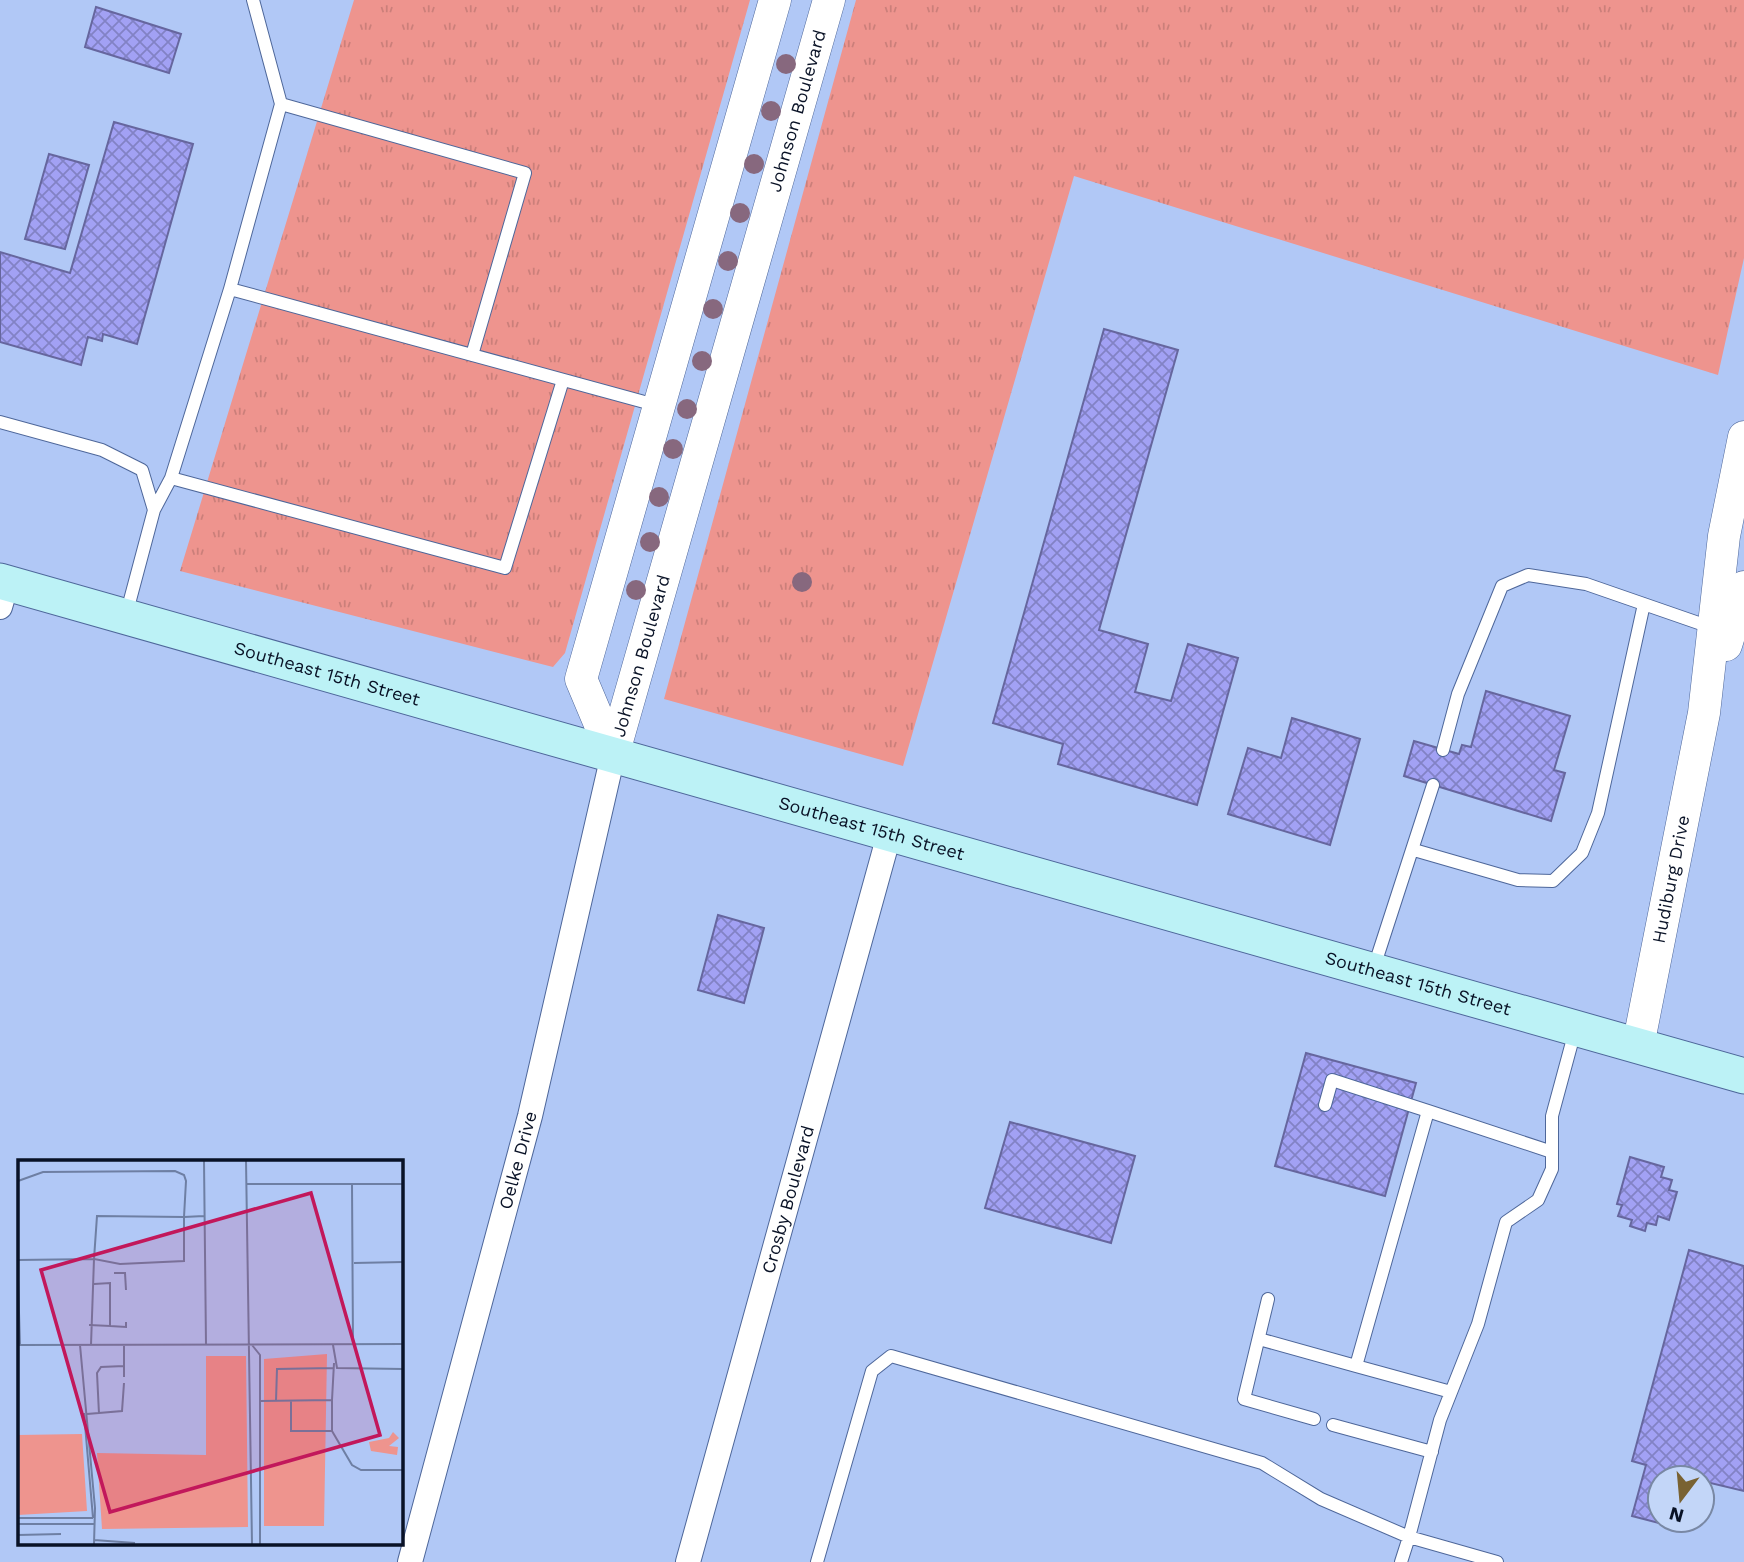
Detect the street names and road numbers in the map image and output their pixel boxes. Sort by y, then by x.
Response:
street label: Johnson Boulevard [764,27,830,194]
street label: Johnson Boulevard [608,572,674,739]
street label: Southeast 15th Street [232,637,423,710]
street label: Southeast 15th Street [776,792,967,864]
street label: Hudiburg Drive [1648,813,1694,945]
street label: Southeast 15th Street [1323,947,1514,1019]
street label: Oelke Drive [494,1109,541,1211]
street label: Crosby Boulevard [757,1123,818,1276]

